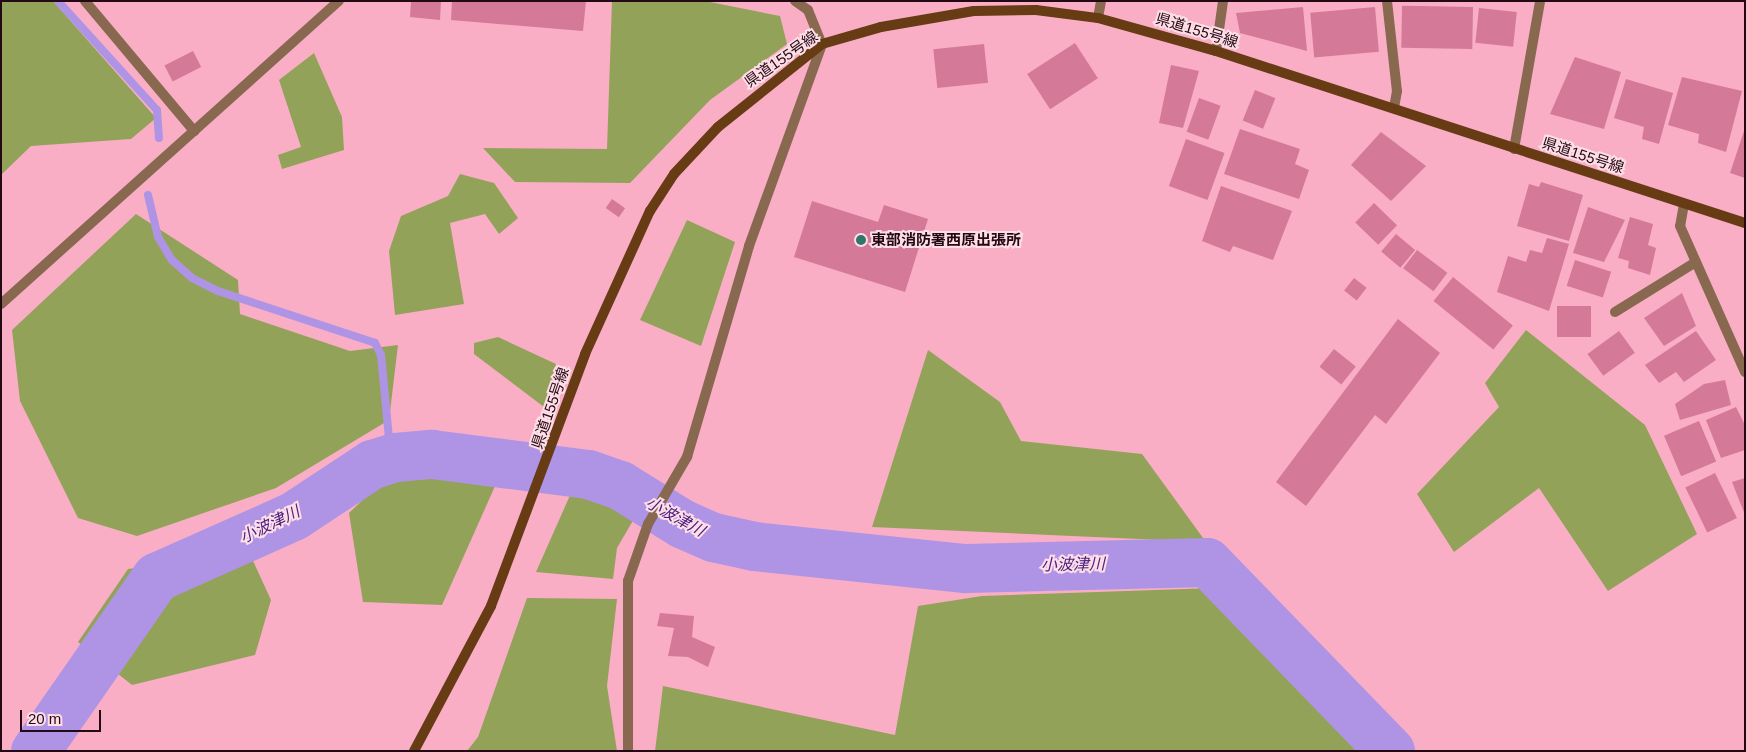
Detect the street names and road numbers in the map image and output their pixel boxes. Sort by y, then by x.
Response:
street label: 県道155号線 [1154,9,1240,51]
street label: 県道155号線 [741,27,821,91]
street label: 県道155号線 [1540,133,1626,177]
street label: 県道155号線 [528,365,572,451]

